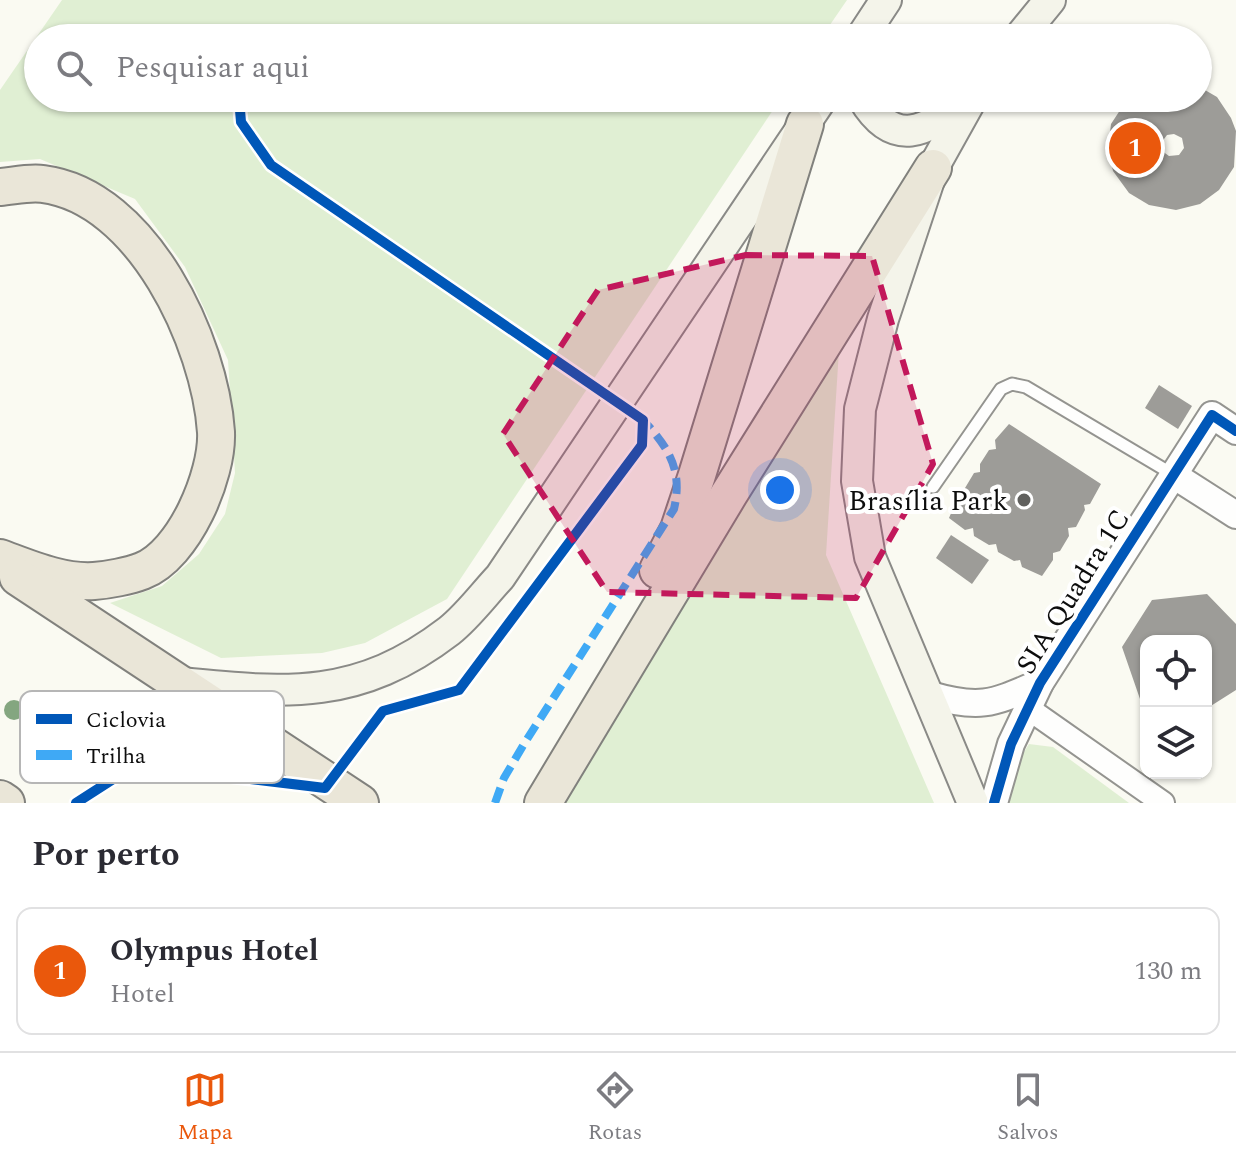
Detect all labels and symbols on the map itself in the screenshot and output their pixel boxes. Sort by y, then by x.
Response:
pin: 1 [1109,118,1161,178]
your location [760,470,800,510]
place label: Brasília Park [848,480,1008,523]
marker: Brasília Park [1015,491,1033,509]
street label: SIA Quadra 1C [1005,501,1141,683]
legend [20,691,284,783]
text: Ciclovia [86,704,166,737]
text: Trilha [86,740,146,773]

